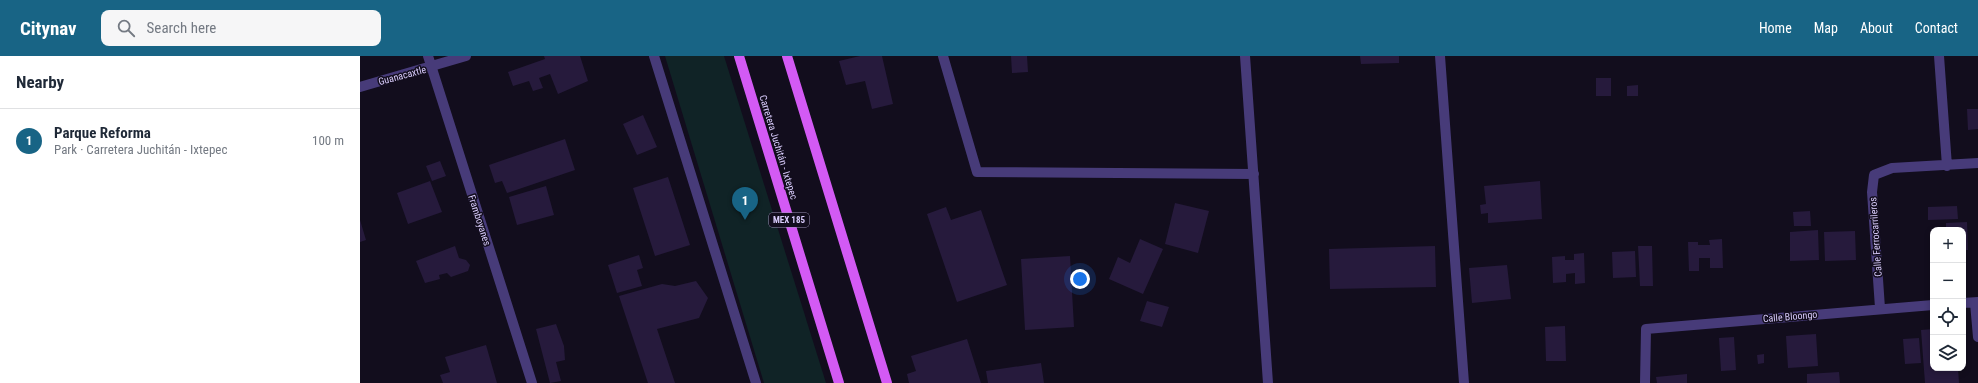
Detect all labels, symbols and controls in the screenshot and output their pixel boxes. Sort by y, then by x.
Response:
search box [101,10,381,46]
text: Citynav [20,17,77,40]
icon: search [115,17,137,39]
text: Search here [147,19,216,37]
text: Home [1759,20,1792,36]
text: Map [1814,20,1838,36]
text: About [1860,20,1893,36]
text: Contact [1915,20,1958,36]
street label: Guanacaxtle [377,64,427,87]
text: Nearby [16,72,64,92]
street label: Carretera Juchitán - Ixtepec [757,94,800,201]
text: Parque Reforma [54,124,151,142]
text: 1 [26,133,32,148]
text: 100 m [312,133,344,148]
text: Park · Carretera Juchitán - Ixtepec [54,142,227,157]
pin: 1 [732,187,758,220]
street label: Framboyanes [466,193,493,247]
street label: Calle Ferrocarrileros [1867,196,1884,277]
road number: MEX 185 [769,213,809,227]
map controls [1930,227,1966,371]
button: + [1930,227,1966,263]
button: − [1930,263,1966,299]
your location [1070,269,1090,289]
button: locate [1930,299,1966,335]
street label: Calle Bloongo [1762,309,1818,324]
button: layers [1930,335,1966,371]

